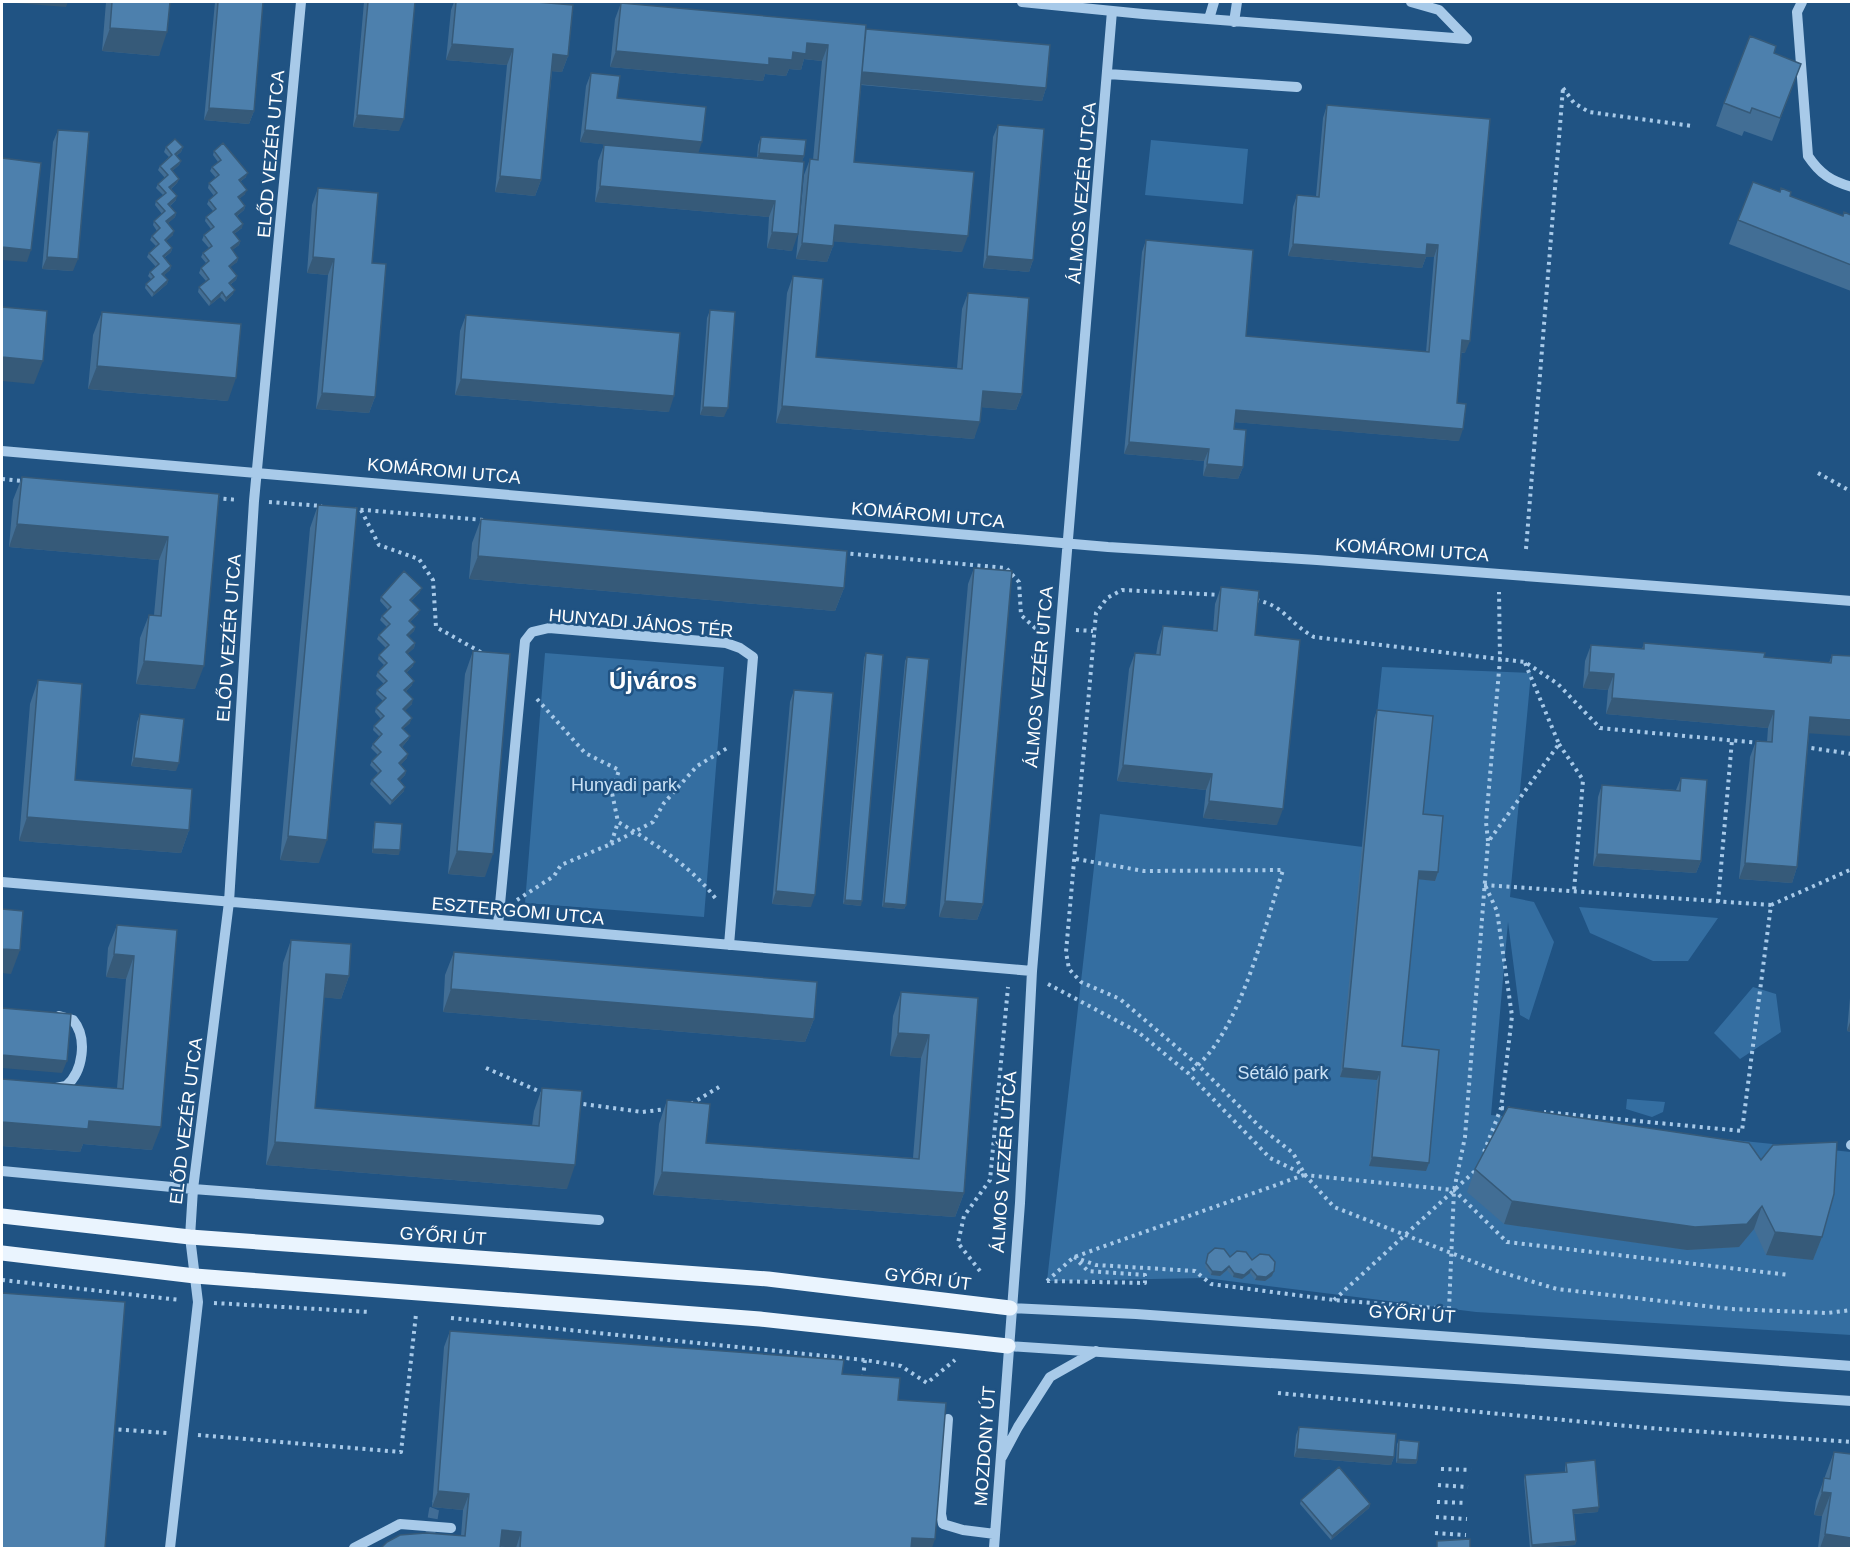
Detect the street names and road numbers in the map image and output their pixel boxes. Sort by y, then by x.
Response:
street label: ELŐD VEZÉR UTCA [253,69,288,239]
street label: ÁLMOS VEZÉR UTCA [1064,101,1100,285]
street label: KOMÁROMI UTCA [366,454,522,488]
street label: KOMÁROMI UTCA [850,498,1006,532]
street label: KOMÁROMI UTCA [1334,535,1490,565]
street label: ELŐD VEZÉR UTCA [212,553,245,723]
street label: ÁLMOS VEZÉR UTCA [1021,585,1057,769]
street label: HUNYADI JÁNOS TÉR [548,605,734,641]
street label: ESZTERGOMI UTCA [431,893,605,929]
street label: ELŐD VEZÉR UTCA [165,1036,206,1206]
street label: ÁLMOS VEZÉR UTCA [988,1071,1020,1253]
street label: GYŐRI ÚT [399,1222,487,1249]
street label: GYŐRI ÚT [884,1263,973,1294]
street label: GYŐRI ÚT [1368,1300,1456,1327]
street label: MOZDONY ÚT [970,1385,999,1507]

